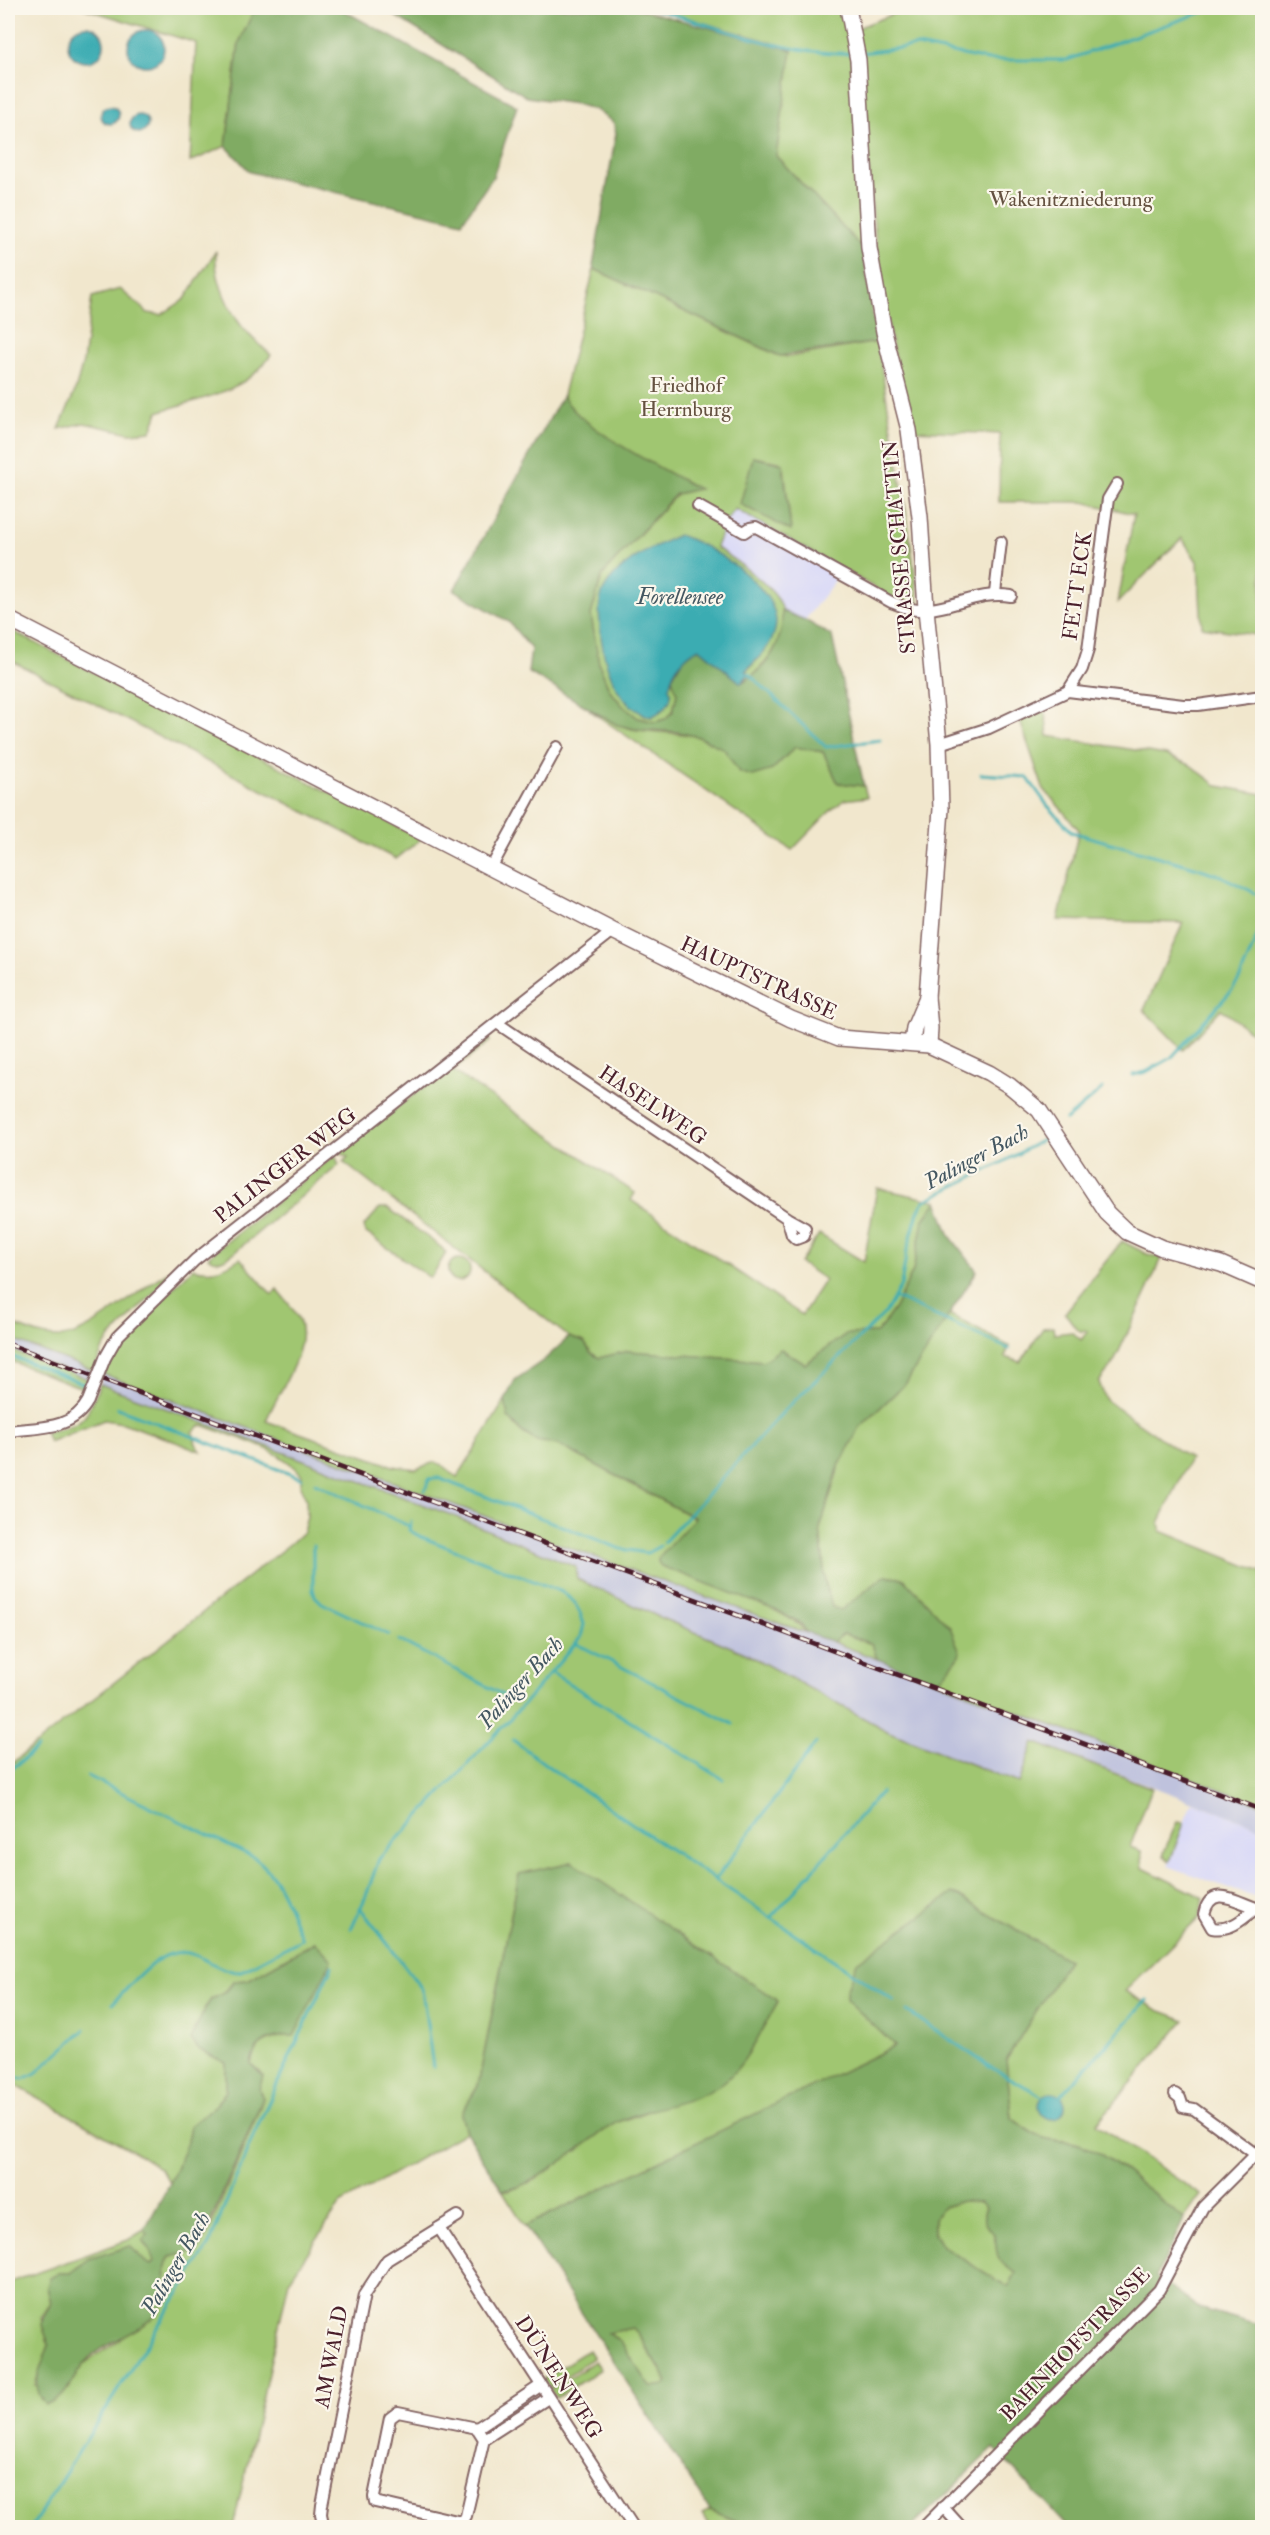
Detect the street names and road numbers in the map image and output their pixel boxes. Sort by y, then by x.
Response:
street label: STRASSE SCHATTIN [877,439,922,655]
street label: FETT ECK [1057,530,1099,642]
street label: HAUPTSTRASSE [676,930,842,1027]
street label: HASELWEG [593,1059,712,1152]
street label: PALINGER WEG [209,1101,362,1229]
street label: BAHNHOFSTRASSE [995,2261,1156,2427]
street label: AM WALD [308,2303,355,2412]
street label: DÜNENWEG [509,2311,608,2444]

